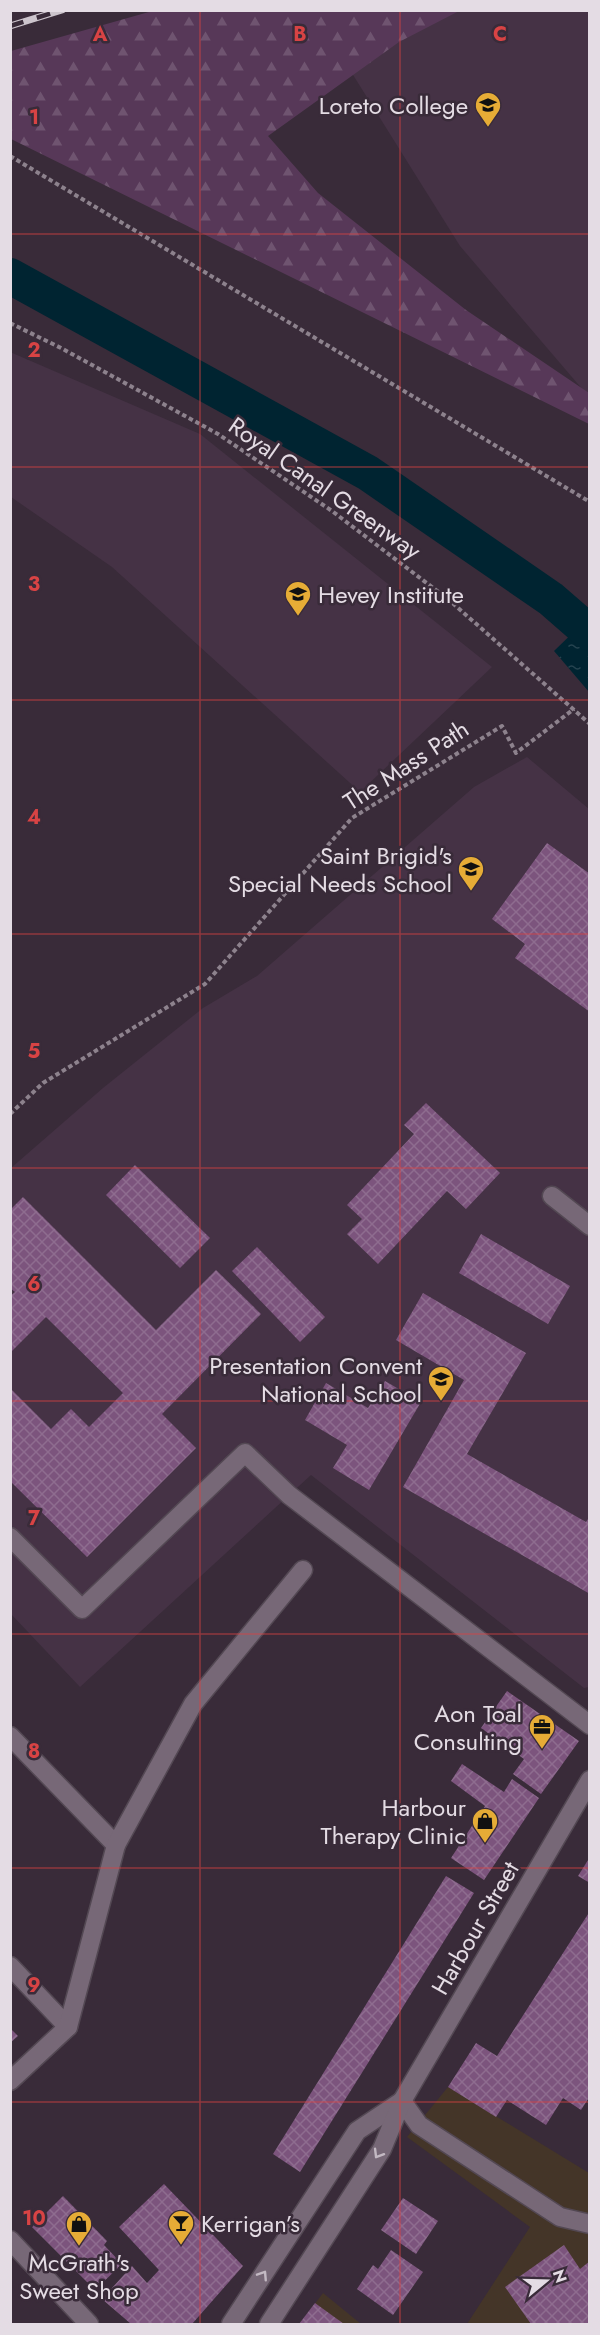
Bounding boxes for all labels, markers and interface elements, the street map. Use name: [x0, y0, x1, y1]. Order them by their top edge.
text: A: [92, 20, 108, 49]
text: B: [293, 20, 307, 49]
text: C: [493, 20, 507, 49]
place label: Loreto College: [319, 88, 468, 123]
school or university icon: Loreto College: [473, 90, 503, 128]
text: 1: [29, 103, 39, 132]
text: 2: [27, 336, 41, 365]
street label: Royal Canal Greenway: [222, 408, 429, 568]
text: 3: [28, 570, 40, 599]
place label: Hevey Institute: [318, 577, 464, 612]
school or university icon: Hevey Institute: [283, 579, 313, 617]
street label: The Mass Path: [336, 711, 476, 819]
text: 4: [27, 803, 41, 832]
place label: Saint Brigid's Special Needs School: [228, 838, 452, 901]
school or university icon: Saint Brigid's Special Needs School: [456, 854, 486, 892]
text: 5: [28, 1037, 41, 1066]
text: 6: [27, 1270, 41, 1299]
place label: Presentation Convent National School: [209, 1348, 422, 1411]
school or university icon: Presentation Convent National School: [426, 1364, 456, 1402]
text: 7: [28, 1504, 41, 1533]
place label: Aon Toal Consulting: [414, 1696, 522, 1759]
office icon: Aon Toal Consulting: [527, 1712, 557, 1750]
text: 8: [28, 1737, 40, 1766]
place label: Harbour Therapy Clinic: [321, 1790, 467, 1853]
shop icon: Harbour Therapy Clinic: [470, 1806, 500, 1844]
street label: Harbour Street: [423, 1855, 528, 2001]
text: 9: [27, 1971, 41, 2000]
one-way arrow: [374, 2148, 386, 2158]
text: 10: [22, 2204, 46, 2233]
place label: Kerrigan’s: [201, 2206, 300, 2241]
bar icon: Kerrigan’s: [166, 2208, 196, 2246]
shop icon: McGrath's Sweet Shop: [64, 2209, 94, 2247]
place label: McGrath's Sweet Shop: [19, 2245, 139, 2308]
north arrow: [516, 2251, 576, 2311]
text: N: [547, 2267, 573, 2286]
one-way arrow: [256, 2271, 267, 2282]

